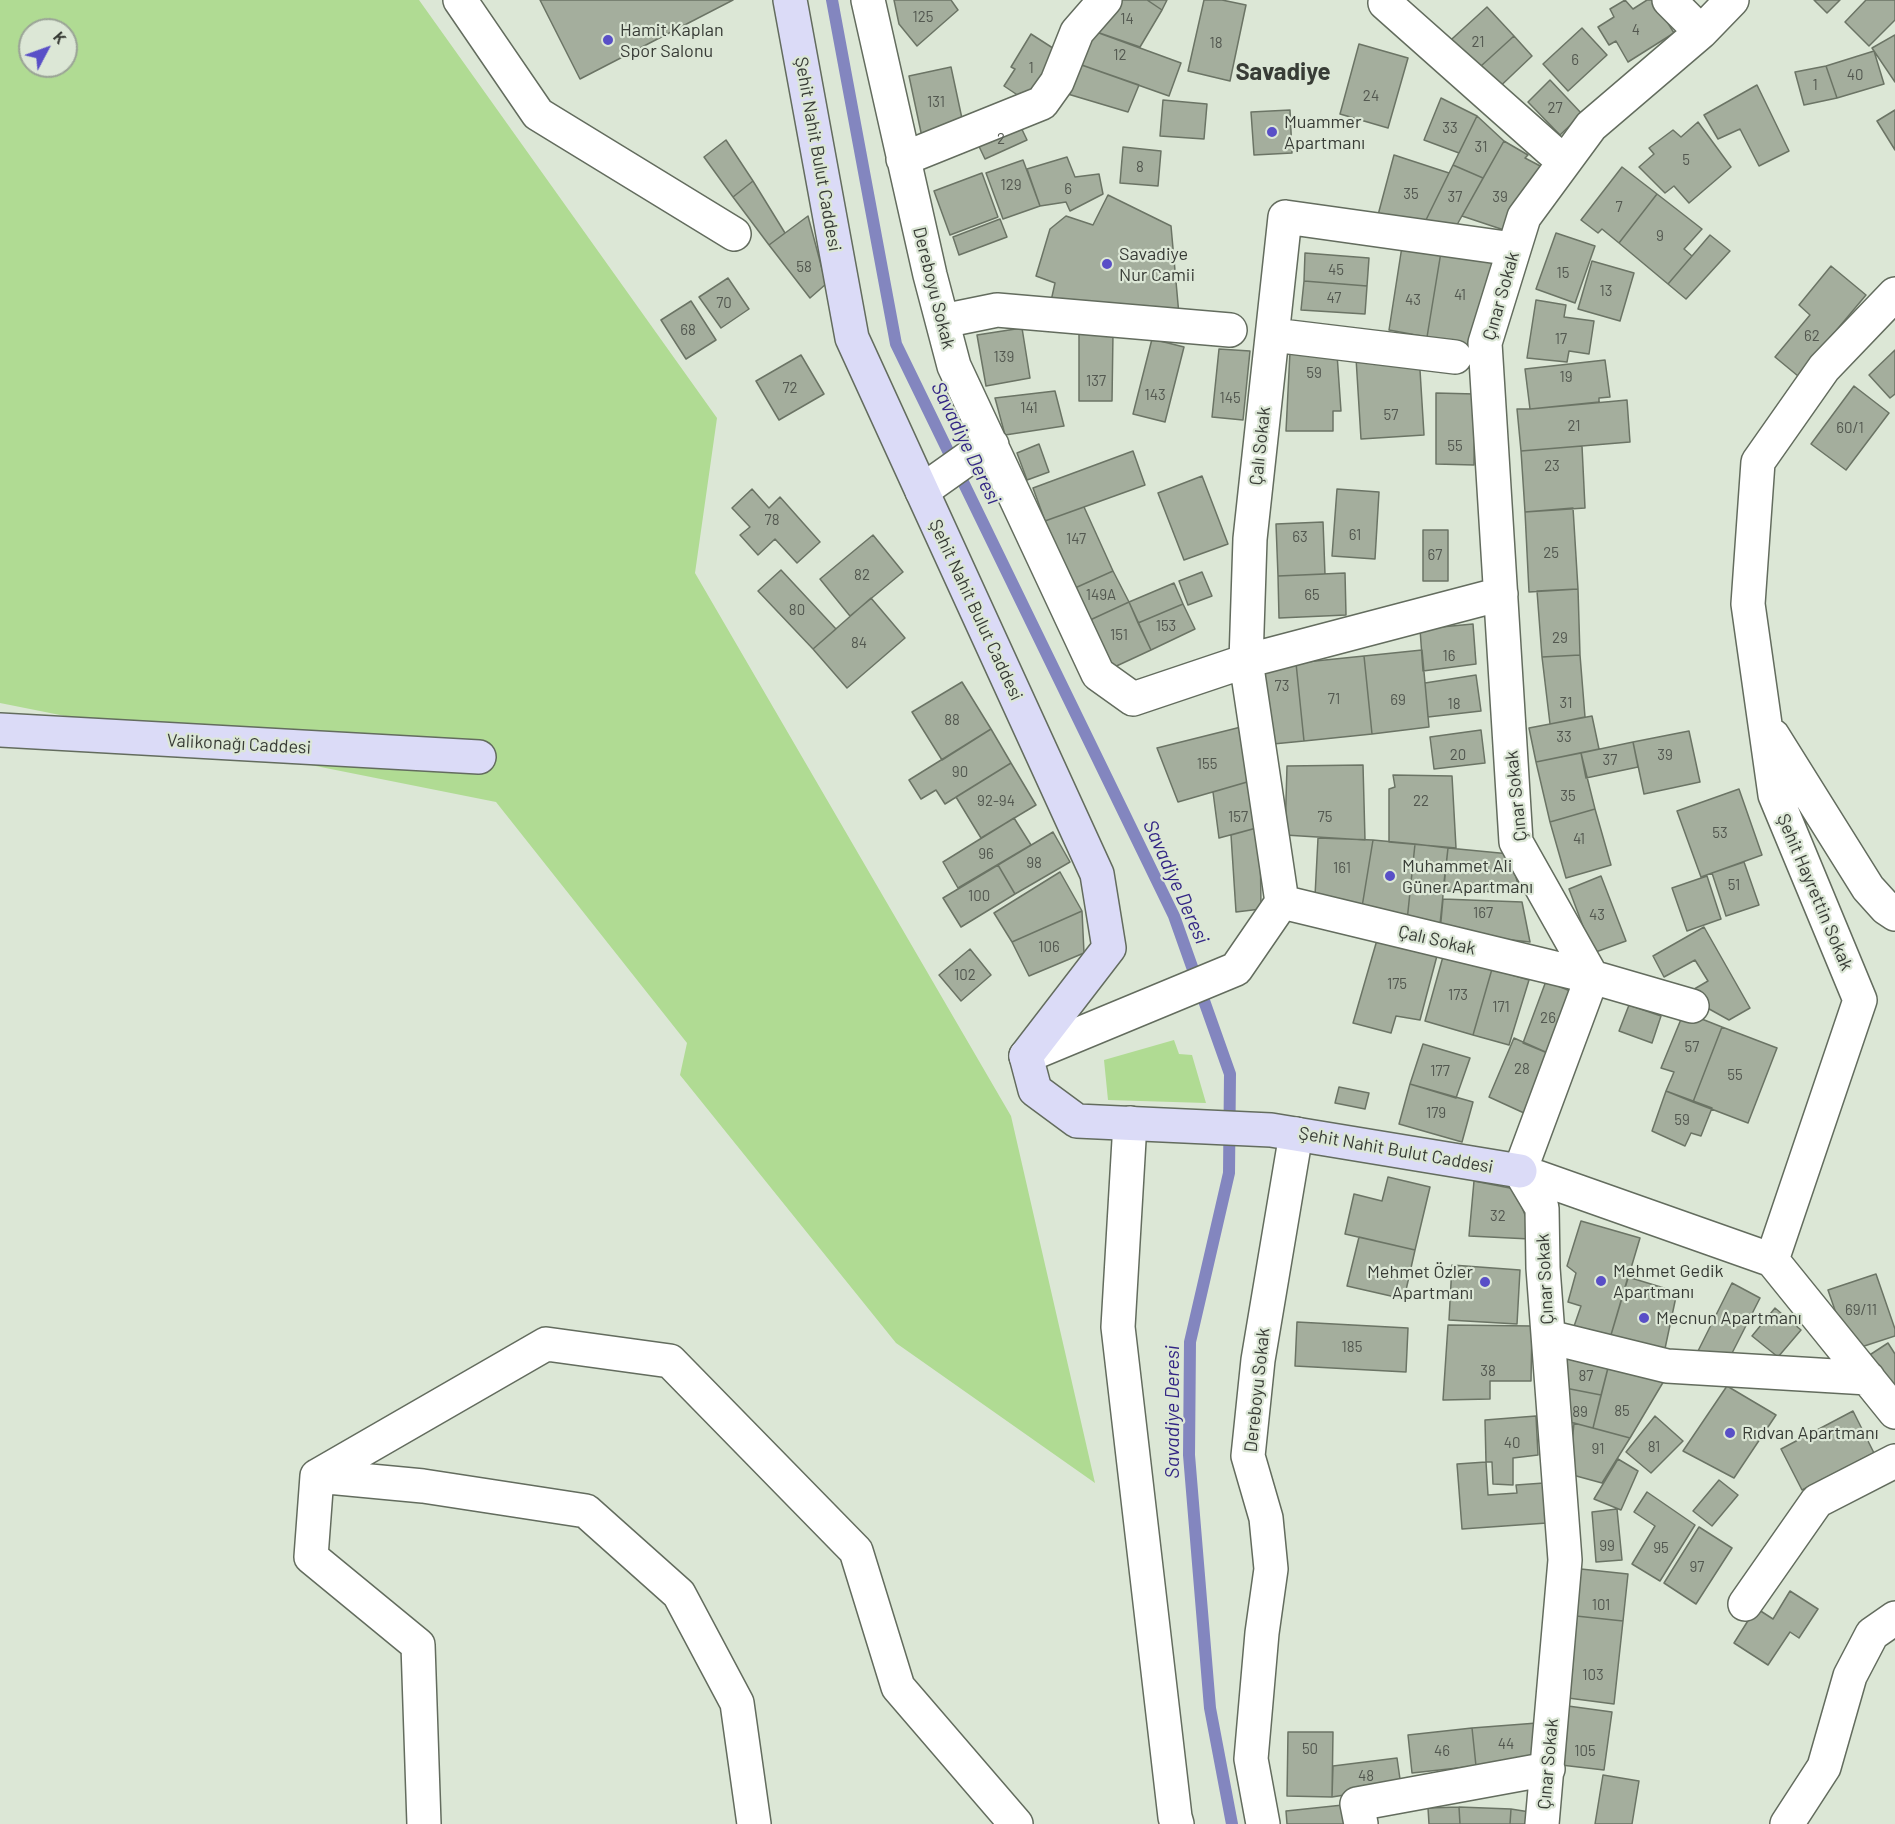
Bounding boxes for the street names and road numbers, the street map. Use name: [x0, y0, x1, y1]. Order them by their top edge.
street label: Şehit Nahit Bulut Caddesi: [790, 55, 846, 253]
street label: Dereboyu Sokak: [908, 225, 960, 351]
street label: Çınar Sokak: [1478, 249, 1524, 343]
street label: Çalı Sokak: [1245, 406, 1275, 486]
street label: Şehit Nahit Bulut Caddesi: [925, 516, 1027, 704]
street label: Valikonağı Caddesi: [166, 729, 312, 759]
street label: Çınar Sokak: [1500, 750, 1532, 842]
street label: Şehit Hayrettin Sokak: [1772, 810, 1858, 974]
street label: Çalı Sokak: [1396, 921, 1478, 959]
street label: Şehit Nahit Bulut Caddesi: [1297, 1122, 1495, 1178]
street label: Çınar Sokak: [1532, 1233, 1558, 1325]
street label: Dereboyu Sokak: [1240, 1327, 1274, 1453]
street label: Çınar Sokak: [1533, 1718, 1563, 1810]

